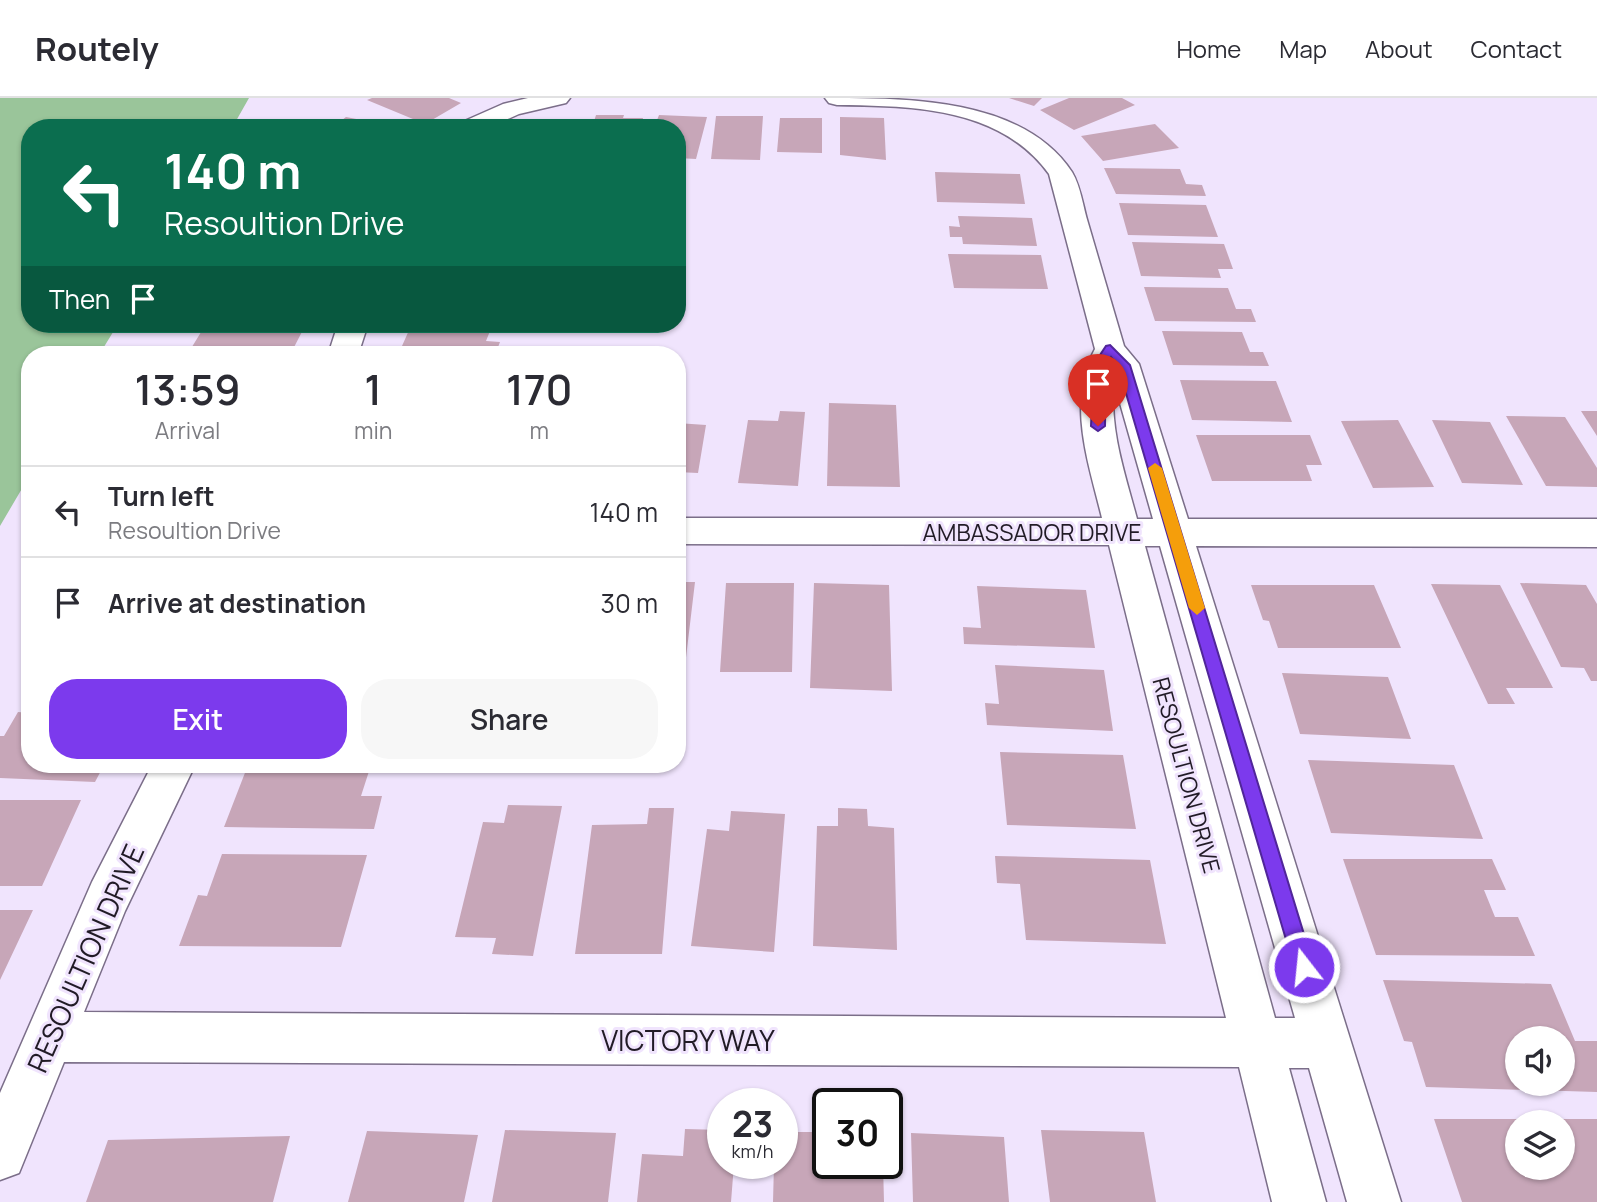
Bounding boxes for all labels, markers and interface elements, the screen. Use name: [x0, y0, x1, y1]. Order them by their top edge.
text: Routely: [35, 26, 159, 71]
text: Home: [1176, 32, 1241, 65]
text: Map: [1279, 32, 1327, 65]
text: About: [1365, 32, 1433, 65]
text: Contact: [1471, 32, 1562, 65]
text: 140 m: [164, 137, 301, 204]
icon: left: [49, 147, 140, 238]
text: Resoultion Drive: [164, 201, 405, 245]
icon: arrive: [124, 280, 162, 318]
text: Then: [49, 281, 110, 317]
pin: [1068, 354, 1128, 426]
text: 13:59: [134, 360, 241, 418]
text: 1: [364, 360, 382, 418]
text: 170: [506, 360, 573, 418]
icon: arrive: [1079, 365, 1117, 403]
text: Arrival: [155, 414, 220, 446]
text: min: [354, 414, 393, 446]
text: m: [529, 414, 549, 446]
text: Turn left: [108, 478, 215, 514]
icon: left: [49, 493, 87, 531]
text: 140 m: [589, 494, 658, 530]
text: Resoultion Drive: [108, 514, 281, 546]
street label: AMBASSADOR DRIVE: [923, 516, 1141, 548]
icon: arrive: [49, 584, 87, 622]
text: Arrive at destination: [108, 585, 366, 621]
text: 30 m: [601, 585, 658, 621]
street label: RESOULTION DRIVE: [1145, 673, 1229, 877]
button: Exit: [49, 679, 347, 759]
button: Share: [361, 679, 658, 759]
street label: RESOULTION DRIVE: [18, 838, 152, 1078]
position arrow: [1267, 930, 1341, 1004]
street label: VICTORY WAY: [601, 1021, 775, 1059]
map controls: [1505, 1026, 1575, 1180]
button: sound: [1505, 1026, 1575, 1096]
speed limit sign: 30: [812, 1088, 903, 1179]
text: 23: [732, 1100, 773, 1148]
button: layers: [1505, 1110, 1575, 1180]
text: km/h: [732, 1139, 773, 1163]

